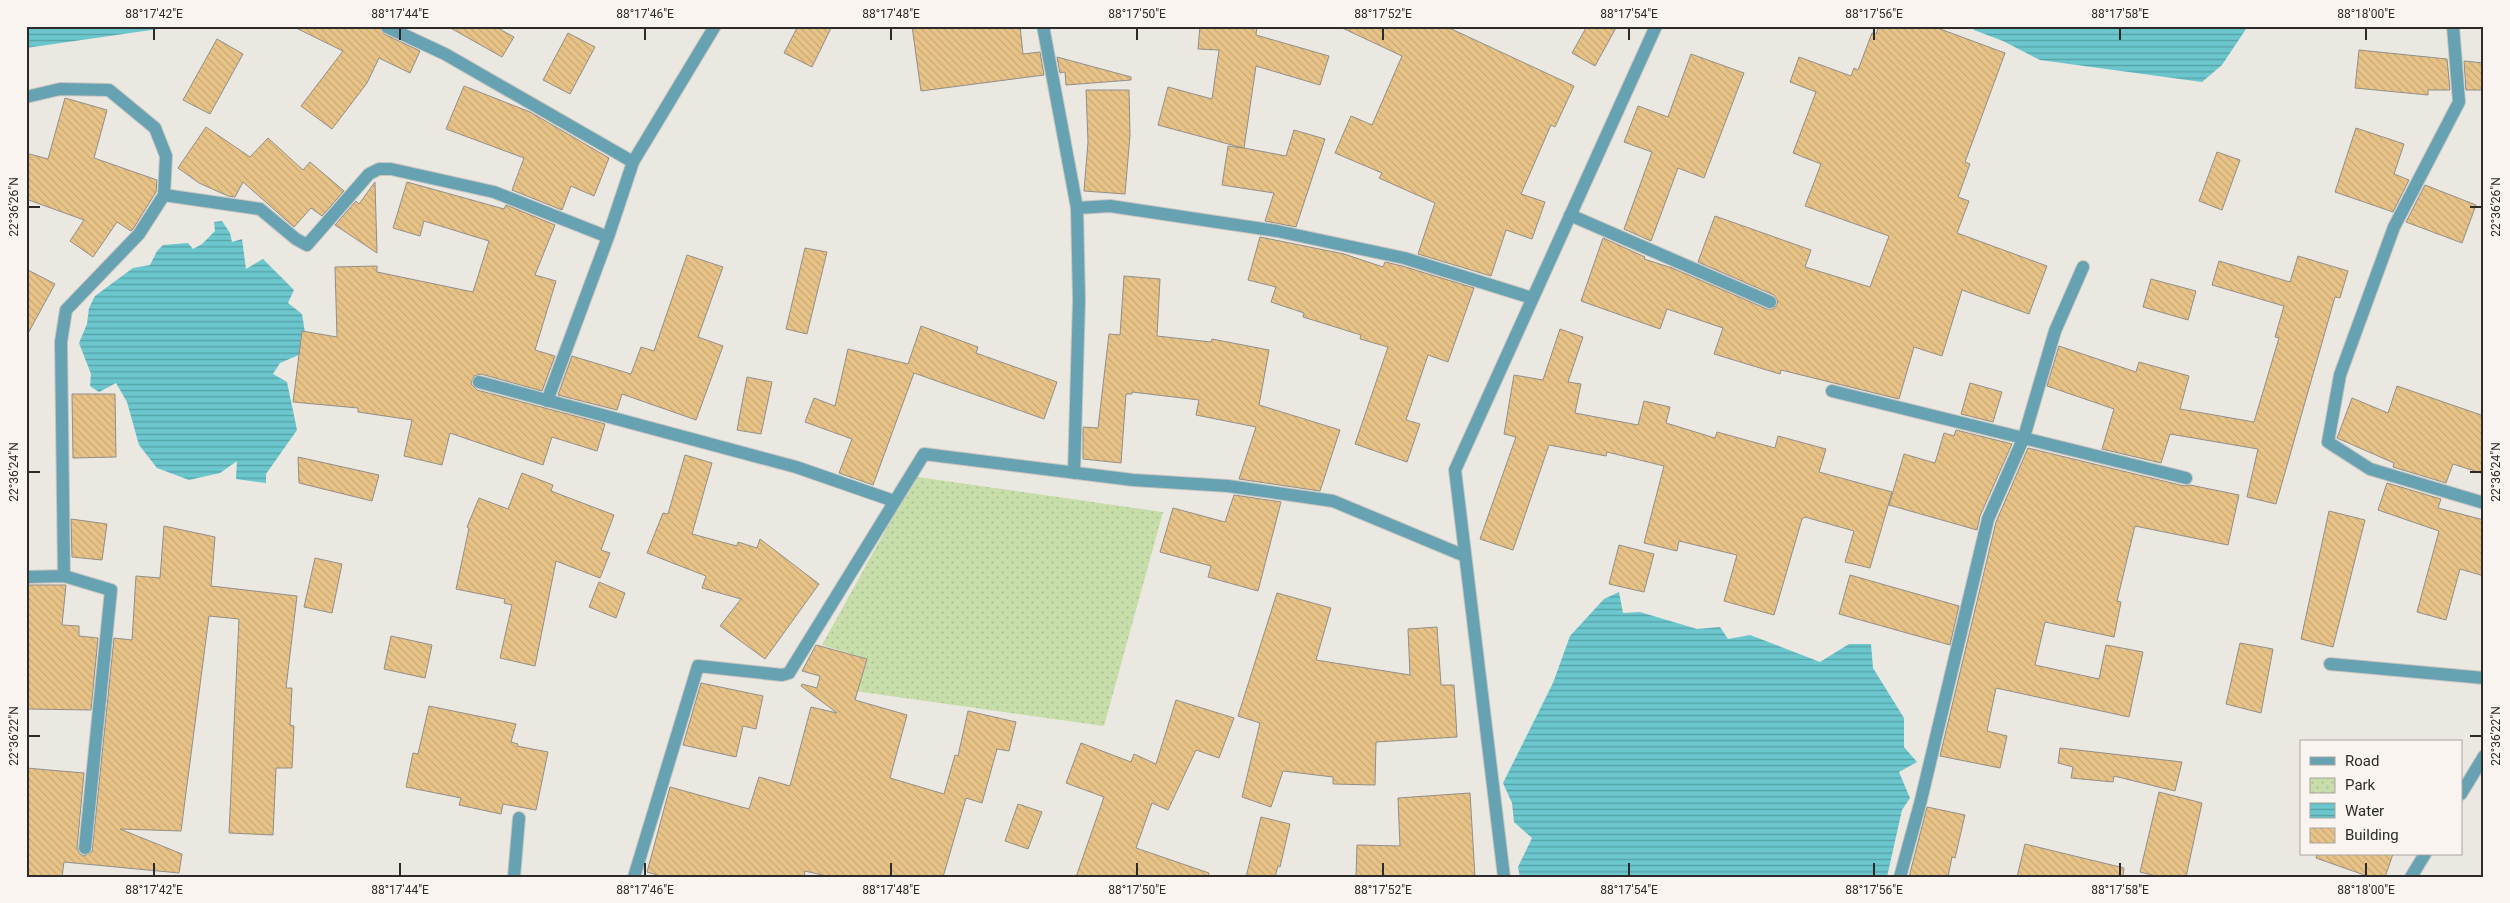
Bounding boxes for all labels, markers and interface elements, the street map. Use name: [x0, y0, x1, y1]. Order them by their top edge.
text: 88°17'42"E: [125, 7, 183, 21]
text: 88°17'44"E: [371, 7, 429, 21]
text: 88°17'46"E: [616, 7, 674, 21]
text: 88°17'48"E: [862, 7, 920, 21]
text: 88°17'50"E: [1108, 7, 1166, 21]
text: 88°17'52"E: [1354, 7, 1412, 21]
text: 88°17'54"E: [1600, 7, 1658, 21]
text: 88°17'56"E: [1845, 7, 1903, 21]
text: 88°17'58"E: [2091, 7, 2149, 21]
text: 88°18'00"E: [2337, 7, 2395, 21]
text: 22°36'26"N: [7, 177, 21, 237]
text: 22°36'26"N: [2489, 177, 2503, 237]
text: 22°36'24"N: [7, 442, 21, 502]
text: 22°36'24"N: [2489, 442, 2503, 502]
text: 22°36'22"N: [7, 706, 21, 766]
text: 22°36'22"N: [2489, 706, 2503, 766]
legend: [2300, 740, 2462, 856]
text: Road: [2345, 752, 2379, 770]
text: Park: [2345, 776, 2376, 794]
text: Water: [2345, 802, 2384, 820]
text: Building: [2345, 826, 2399, 844]
text: 88°17'42"E: [125, 883, 183, 897]
text: 88°17'44"E: [371, 883, 429, 897]
text: 88°17'46"E: [616, 883, 674, 897]
text: 88°17'48"E: [862, 883, 920, 897]
text: 88°17'50"E: [1108, 883, 1166, 897]
text: 88°17'52"E: [1354, 883, 1412, 897]
text: 88°17'54"E: [1600, 883, 1658, 897]
text: 88°17'56"E: [1845, 883, 1903, 897]
text: 88°17'58"E: [2091, 883, 2149, 897]
text: 88°18'00"E: [2337, 883, 2395, 897]

